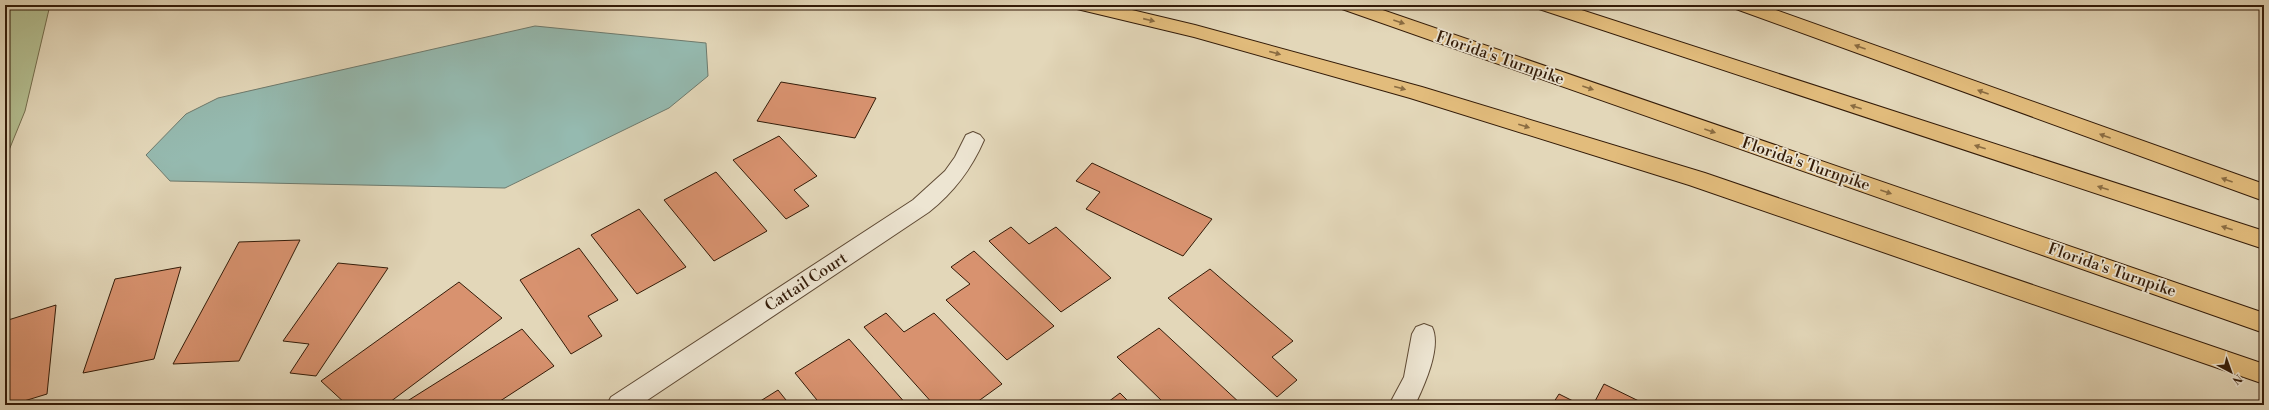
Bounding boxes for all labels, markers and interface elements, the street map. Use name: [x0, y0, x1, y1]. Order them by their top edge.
one-way arrow: [1143, 18, 1155, 24]
one-way arrow: [1393, 20, 1405, 26]
street label: Florida's Turnpike: [1433, 27, 1567, 89]
one-way arrow: [1854, 44, 1866, 50]
one-way arrow: [1269, 50, 1281, 56]
one-way arrow: [1394, 85, 1406, 91]
one-way arrow: [1582, 85, 1594, 91]
one-way arrow: [1976, 88, 1988, 94]
one-way arrow: [1850, 104, 1862, 110]
one-way arrow: [1519, 123, 1531, 129]
one-way arrow: [1705, 128, 1717, 134]
one-way arrow: [2099, 132, 2111, 138]
street label: Florida's Turnpike: [1739, 133, 1873, 195]
one-way arrow: [1974, 144, 1986, 150]
one-way arrow: [2221, 176, 2233, 182]
one-way arrow: [2097, 184, 2109, 190]
one-way arrow: [1880, 189, 1892, 195]
one-way arrow: [2221, 225, 2233, 231]
street label: Florida's Turnpike: [2045, 239, 2179, 301]
street label: Cattail Court: [761, 248, 851, 316]
north arrow: [2211, 352, 2251, 392]
text: N: [2229, 371, 2245, 387]

